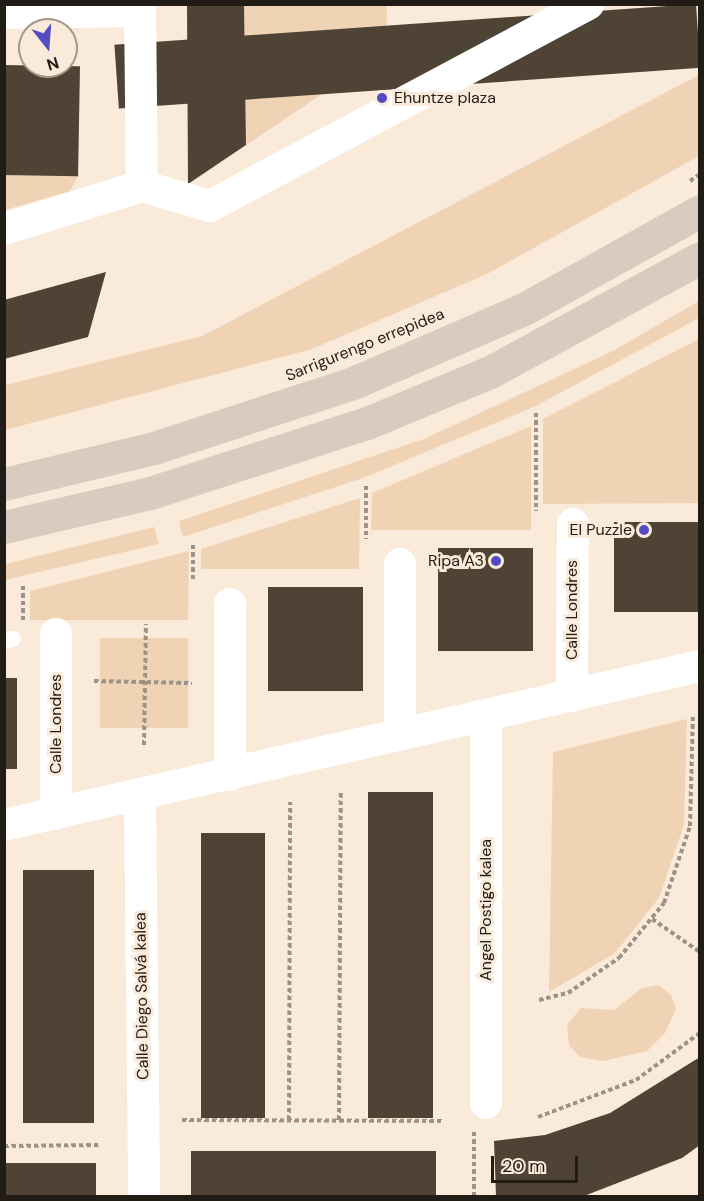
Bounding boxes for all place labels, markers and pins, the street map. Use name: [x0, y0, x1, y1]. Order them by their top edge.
place label: Ehuntze plaza: [394, 88, 496, 108]
marker: Ehuntze plaza: [375, 91, 389, 105]
place label: El Puzzle: [569, 520, 632, 540]
marker: El Puzzle: [637, 523, 651, 537]
place label: Ripa A3: [428, 551, 484, 571]
marker: Ripa A3: [489, 554, 503, 568]

